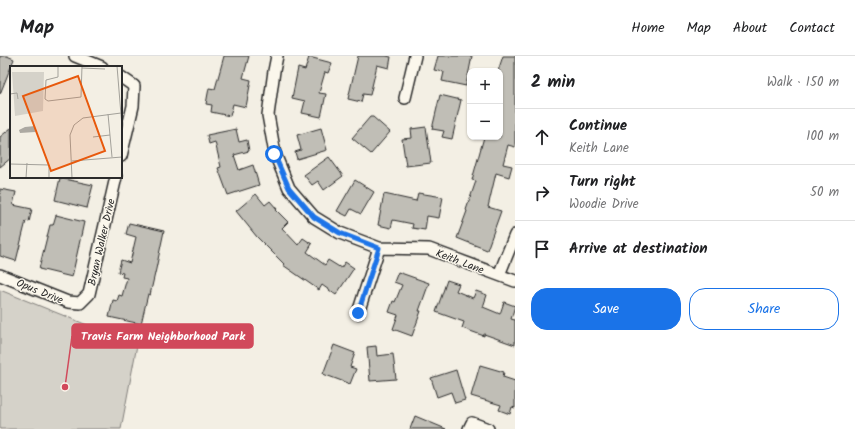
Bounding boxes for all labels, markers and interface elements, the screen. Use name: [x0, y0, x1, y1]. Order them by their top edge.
text: Map: [20, 13, 54, 43]
text: Home: [631, 17, 665, 39]
text: Map: [687, 17, 711, 39]
text: About: [733, 17, 767, 39]
text: Contact: [789, 17, 835, 39]
inset map: [10, 66, 122, 178]
map controls: [467, 68, 503, 140]
button: +: [467, 68, 503, 104]
text: 2 min: [531, 69, 575, 96]
text: Walk · 150 m: [767, 72, 839, 93]
button: −: [467, 104, 503, 140]
text: Continue: [569, 114, 627, 138]
icon: ahead: [531, 126, 553, 148]
text: 100 m: [806, 126, 839, 147]
text: Keith Lane: [569, 138, 629, 159]
route start: [265, 145, 283, 163]
text: Turn right: [569, 170, 636, 194]
icon: right: [531, 182, 553, 204]
text: 50 m: [810, 182, 839, 203]
text: Woodie Drive: [569, 194, 639, 215]
street label: Bryan Walker Drive: [83, 197, 121, 288]
text: Arrive at destination: [569, 237, 708, 261]
icon: arrive: [531, 238, 553, 260]
street label: Keith Lane: [433, 244, 487, 279]
street label: Opus Drive: [13, 274, 66, 310]
button: Save: [531, 288, 681, 330]
button: Share: [689, 288, 839, 330]
route end: [349, 304, 367, 322]
callout: Travis Farm Neighborhood Park: [72, 324, 253, 348]
text: Travis Farm Neighborhood Park: [81, 327, 246, 346]

